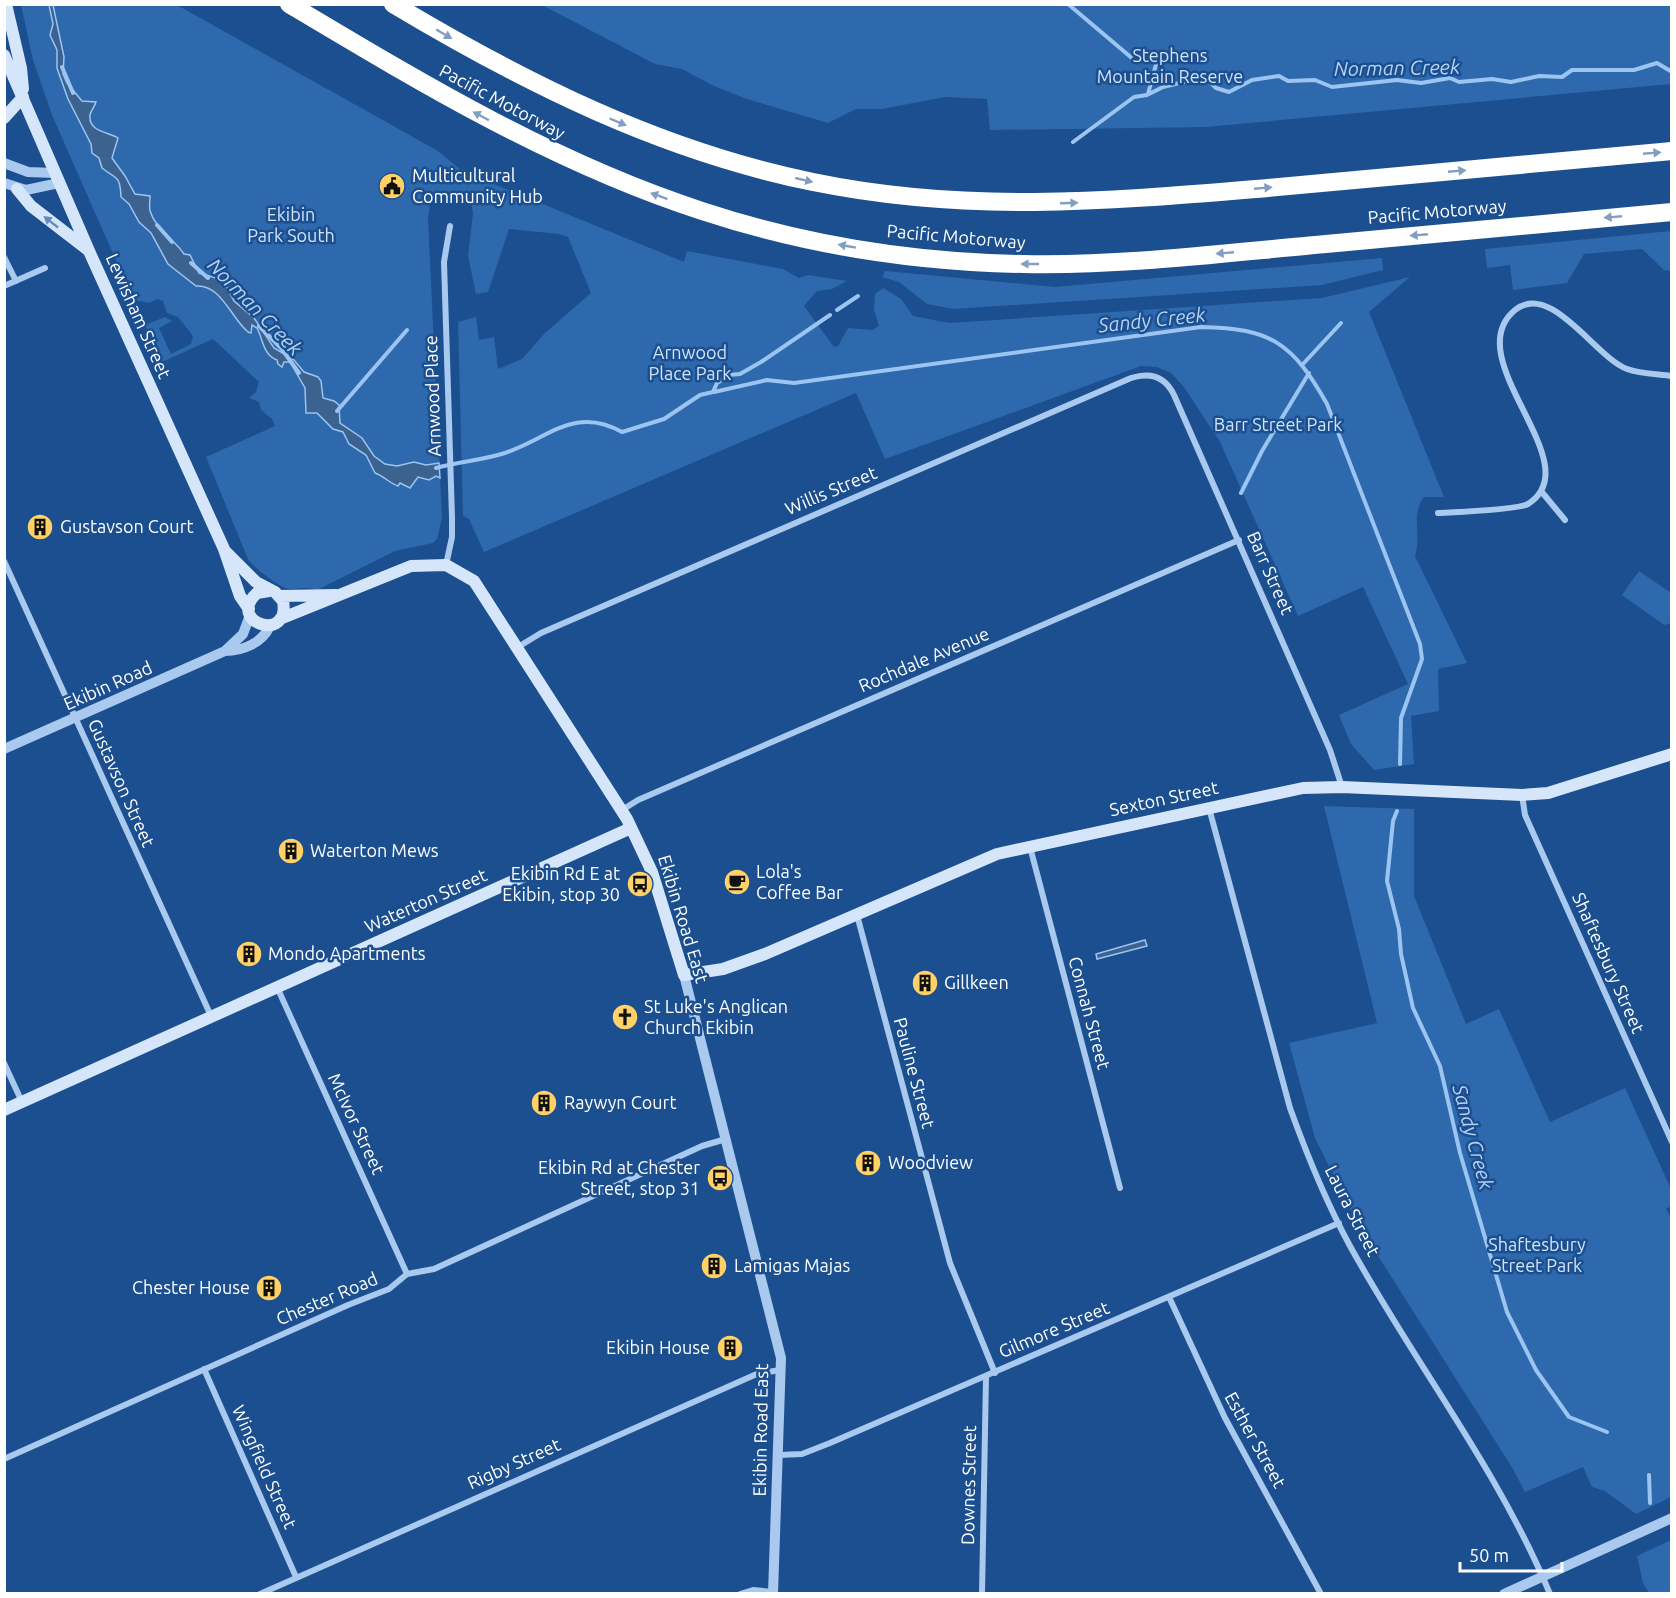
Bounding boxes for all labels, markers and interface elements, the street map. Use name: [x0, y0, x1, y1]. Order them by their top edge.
one-way arrow: [436, 29, 453, 39]
park label: Stephens Mountain Reserve: [1097, 45, 1243, 86]
water label: Norman Creek: [1334, 55, 1461, 80]
street label: Pacific Motorway: [436, 60, 569, 143]
one-way arrow: [472, 111, 489, 121]
one-way arrow: [609, 118, 626, 127]
one-way arrow: [1642, 148, 1661, 158]
place label: Multicultural Community Hub: [412, 165, 543, 206]
one-way arrow: [1448, 166, 1467, 176]
public building icon: Multicultural Community Hub: [377, 171, 407, 201]
one-way arrow: [794, 176, 813, 185]
one-way arrow: [1254, 183, 1273, 193]
one-way arrow: [650, 191, 668, 201]
street label: Pacific Motorway: [1367, 195, 1507, 227]
one-way arrow: [1059, 198, 1078, 208]
park label: Ekibin Park South: [247, 204, 335, 245]
one-way arrow: [1604, 212, 1623, 222]
one-way arrow: [43, 216, 59, 229]
street label: Pacific Motorway: [886, 220, 1027, 252]
one-way arrow: [1410, 230, 1429, 240]
one-way arrow: [837, 241, 856, 250]
one-way arrow: [1215, 248, 1234, 258]
street label: Lewisham Street: [102, 250, 175, 381]
water label: Norman Creek: [203, 253, 308, 361]
one-way arrow: [1021, 259, 1040, 269]
water label: Sandy Creek: [1096, 302, 1207, 337]
street label: Arnwood Place: [420, 335, 444, 457]
park label: Arnwood Place Park: [649, 342, 731, 383]
park label: Barr Street Park: [1214, 414, 1342, 434]
street label: Willis Street: [782, 462, 879, 518]
building icon: Gustavson Court: [25, 512, 55, 542]
place label: Gustavson Court: [60, 516, 194, 536]
street label: Barr Street: [1244, 528, 1298, 617]
street label: Rochdale Avenue: [855, 623, 992, 696]
street label: Ekibin Road: [60, 657, 155, 713]
street label: Gustavson Street: [85, 715, 159, 850]
street label: Sexton Street: [1108, 777, 1220, 819]
building icon: Waterton Mews: [276, 836, 306, 866]
place label: Waterton Mews: [310, 840, 439, 860]
street label: Ekibin Road East: [655, 852, 713, 985]
place label: Lola's Coffee Bar: [756, 861, 843, 902]
place label: Ekibin Rd E at Ekibin, stop 30: [502, 863, 620, 904]
street label: Waterton Street: [361, 864, 490, 936]
cafe icon: Lola's Coffee Bar: [722, 867, 752, 897]
bus stop icon: Ekibin Rd E at Ekibin, stop 30: [625, 869, 655, 899]
street label: Shaftesbury Street: [1569, 889, 1649, 1036]
building icon: Mondo Apartments: [234, 939, 264, 969]
place label: Mondo Apartments: [268, 943, 426, 963]
street label: Connah Street: [1065, 954, 1115, 1071]
building icon: Gillkeen: [910, 968, 940, 998]
place label: Gillkeen: [944, 972, 1009, 992]
place label: St Luke's Anglican Church Ekibin: [644, 996, 788, 1037]
church icon: St Luke's Anglican Church Ekibin: [610, 1002, 640, 1032]
street label: Pauline Street: [891, 1015, 939, 1130]
street label: McIvor Street: [325, 1070, 389, 1177]
water label: Sandy Creek: [1448, 1081, 1499, 1193]
building icon: Raywyn Court: [529, 1088, 559, 1118]
place label: Raywyn Court: [564, 1092, 676, 1112]
building icon: Woodview: [853, 1148, 883, 1178]
place label: Woodview: [888, 1152, 973, 1172]
place label: Ekibin Rd at Chester Street, stop 31: [538, 1157, 700, 1198]
street label: Laura Street: [1321, 1162, 1384, 1259]
bus stop icon: Ekibin Rd at Chester Street, stop 31: [705, 1163, 735, 1193]
park label: Shaftesbury Street Park: [1488, 1234, 1586, 1275]
building icon: Lamigas Majas: [699, 1251, 729, 1281]
place label: Lamigas Majas: [734, 1255, 850, 1275]
street label: Chester Road: [273, 1268, 380, 1328]
building icon: Chester House: [254, 1273, 284, 1303]
place label: Chester House: [132, 1277, 250, 1297]
street label: Gilmore Street: [995, 1297, 1112, 1361]
building icon: Ekibin House: [715, 1333, 745, 1363]
place label: Ekibin House: [606, 1337, 710, 1357]
street label: Ekibin Road East: [749, 1363, 771, 1496]
street label: Esther Street: [1221, 1388, 1290, 1491]
street label: Wingfield Street: [229, 1402, 301, 1531]
street label: Downes Street: [957, 1425, 979, 1545]
street label: Rigby Street: [464, 1434, 563, 1492]
scale bar: [1460, 1535, 1562, 1573]
text: 50 m: [1469, 1545, 1509, 1565]

